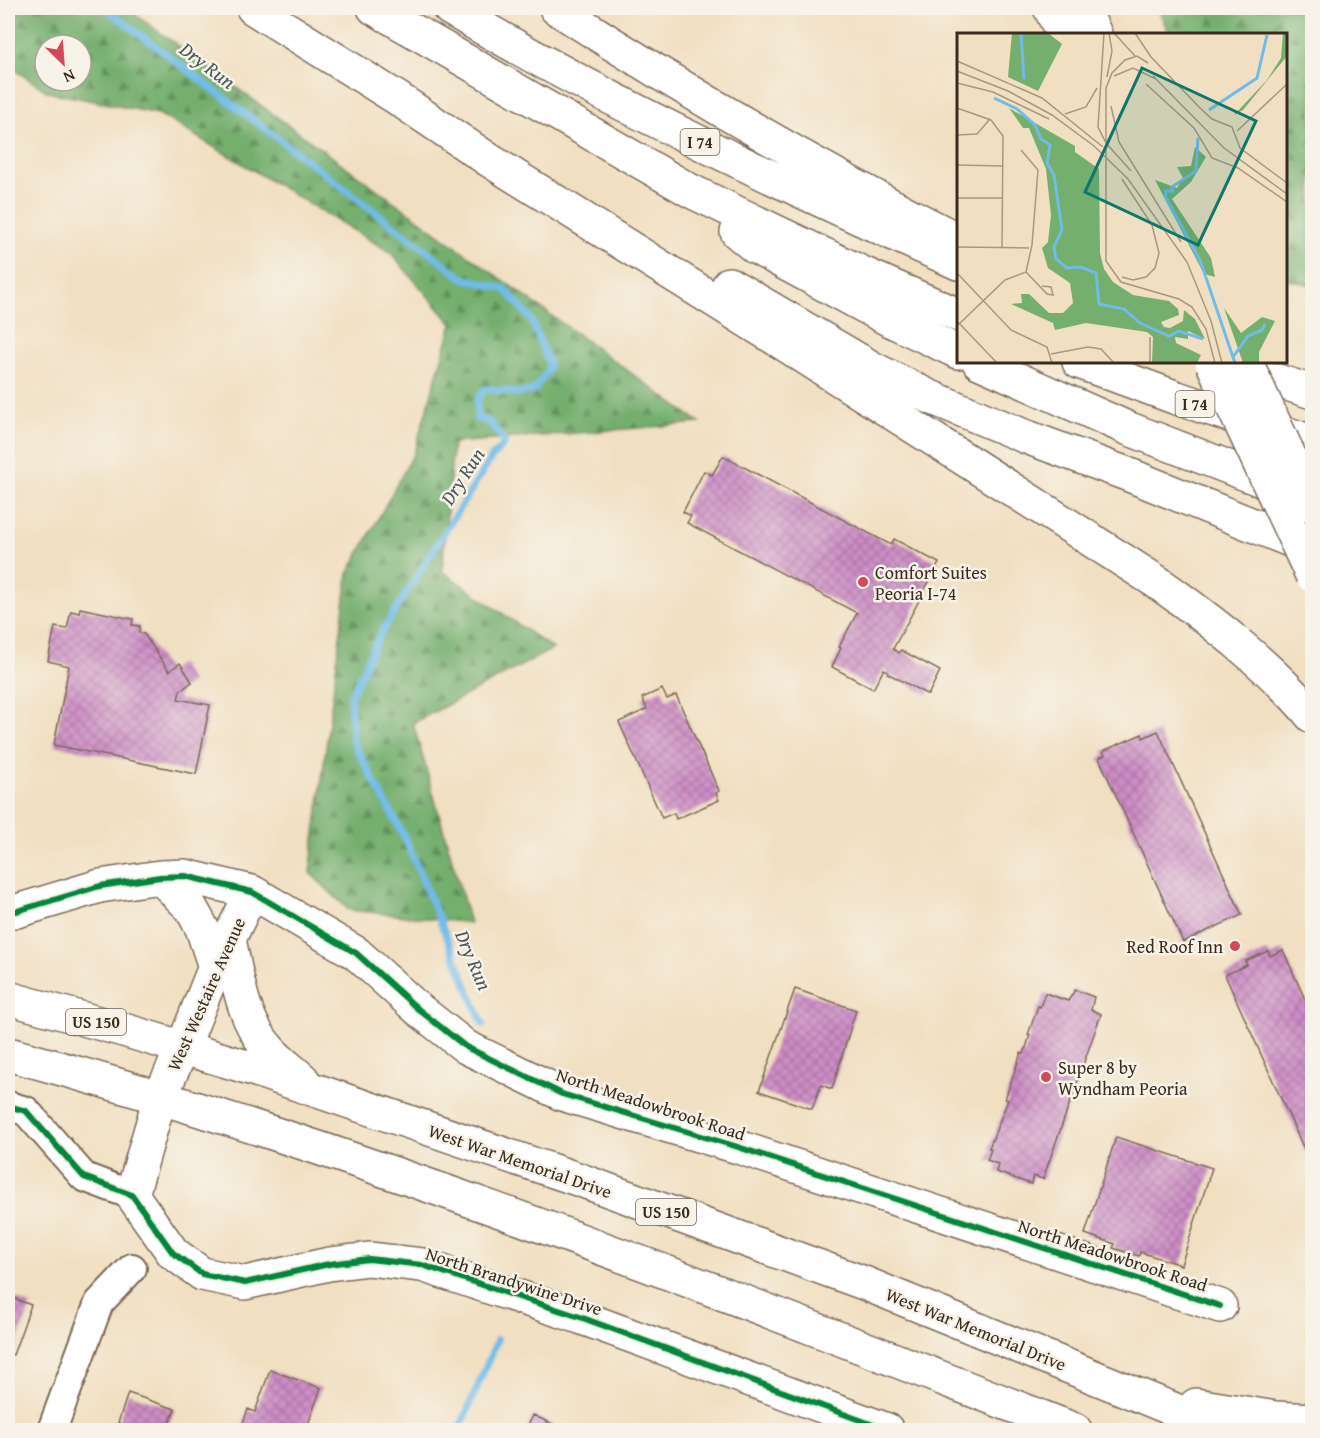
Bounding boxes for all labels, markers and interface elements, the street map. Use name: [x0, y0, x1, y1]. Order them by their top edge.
north arrow: [33, 33, 93, 93]
inset map: [957, 33, 1287, 363]
water label: Dry Run: [173, 34, 242, 96]
text: N: [59, 63, 79, 90]
road number: I 74: [680, 129, 720, 155]
road number: I 74: [1176, 391, 1214, 417]
water label: Dry Run: [432, 442, 491, 511]
place label: Comfort Suites Peoria I-74: [875, 559, 987, 607]
marker: Comfort Suites Peoria I-74: [856, 575, 870, 589]
street label: West Westaire Avenue: [160, 913, 252, 1075]
water label: Dry Run: [448, 924, 500, 995]
place label: Red Roof Inn: [1126, 933, 1223, 960]
marker: Red Roof Inn: [1228, 939, 1242, 953]
road number: US 150: [66, 1009, 126, 1035]
place label: Super 8 by Wyndham Peoria: [1058, 1054, 1188, 1102]
street label: North Meadowbrook Road: [553, 1061, 749, 1147]
marker: Super 8 by Wyndham Peoria: [1039, 1070, 1053, 1084]
street label: West War Memorial Drive: [425, 1117, 615, 1205]
road number: US 150: [636, 1199, 696, 1225]
street label: North Meadowbrook Road: [1015, 1212, 1211, 1298]
street label: North Brandywine Drive: [422, 1240, 606, 1322]
street label: West War Memorial Drive: [882, 1280, 1070, 1378]

